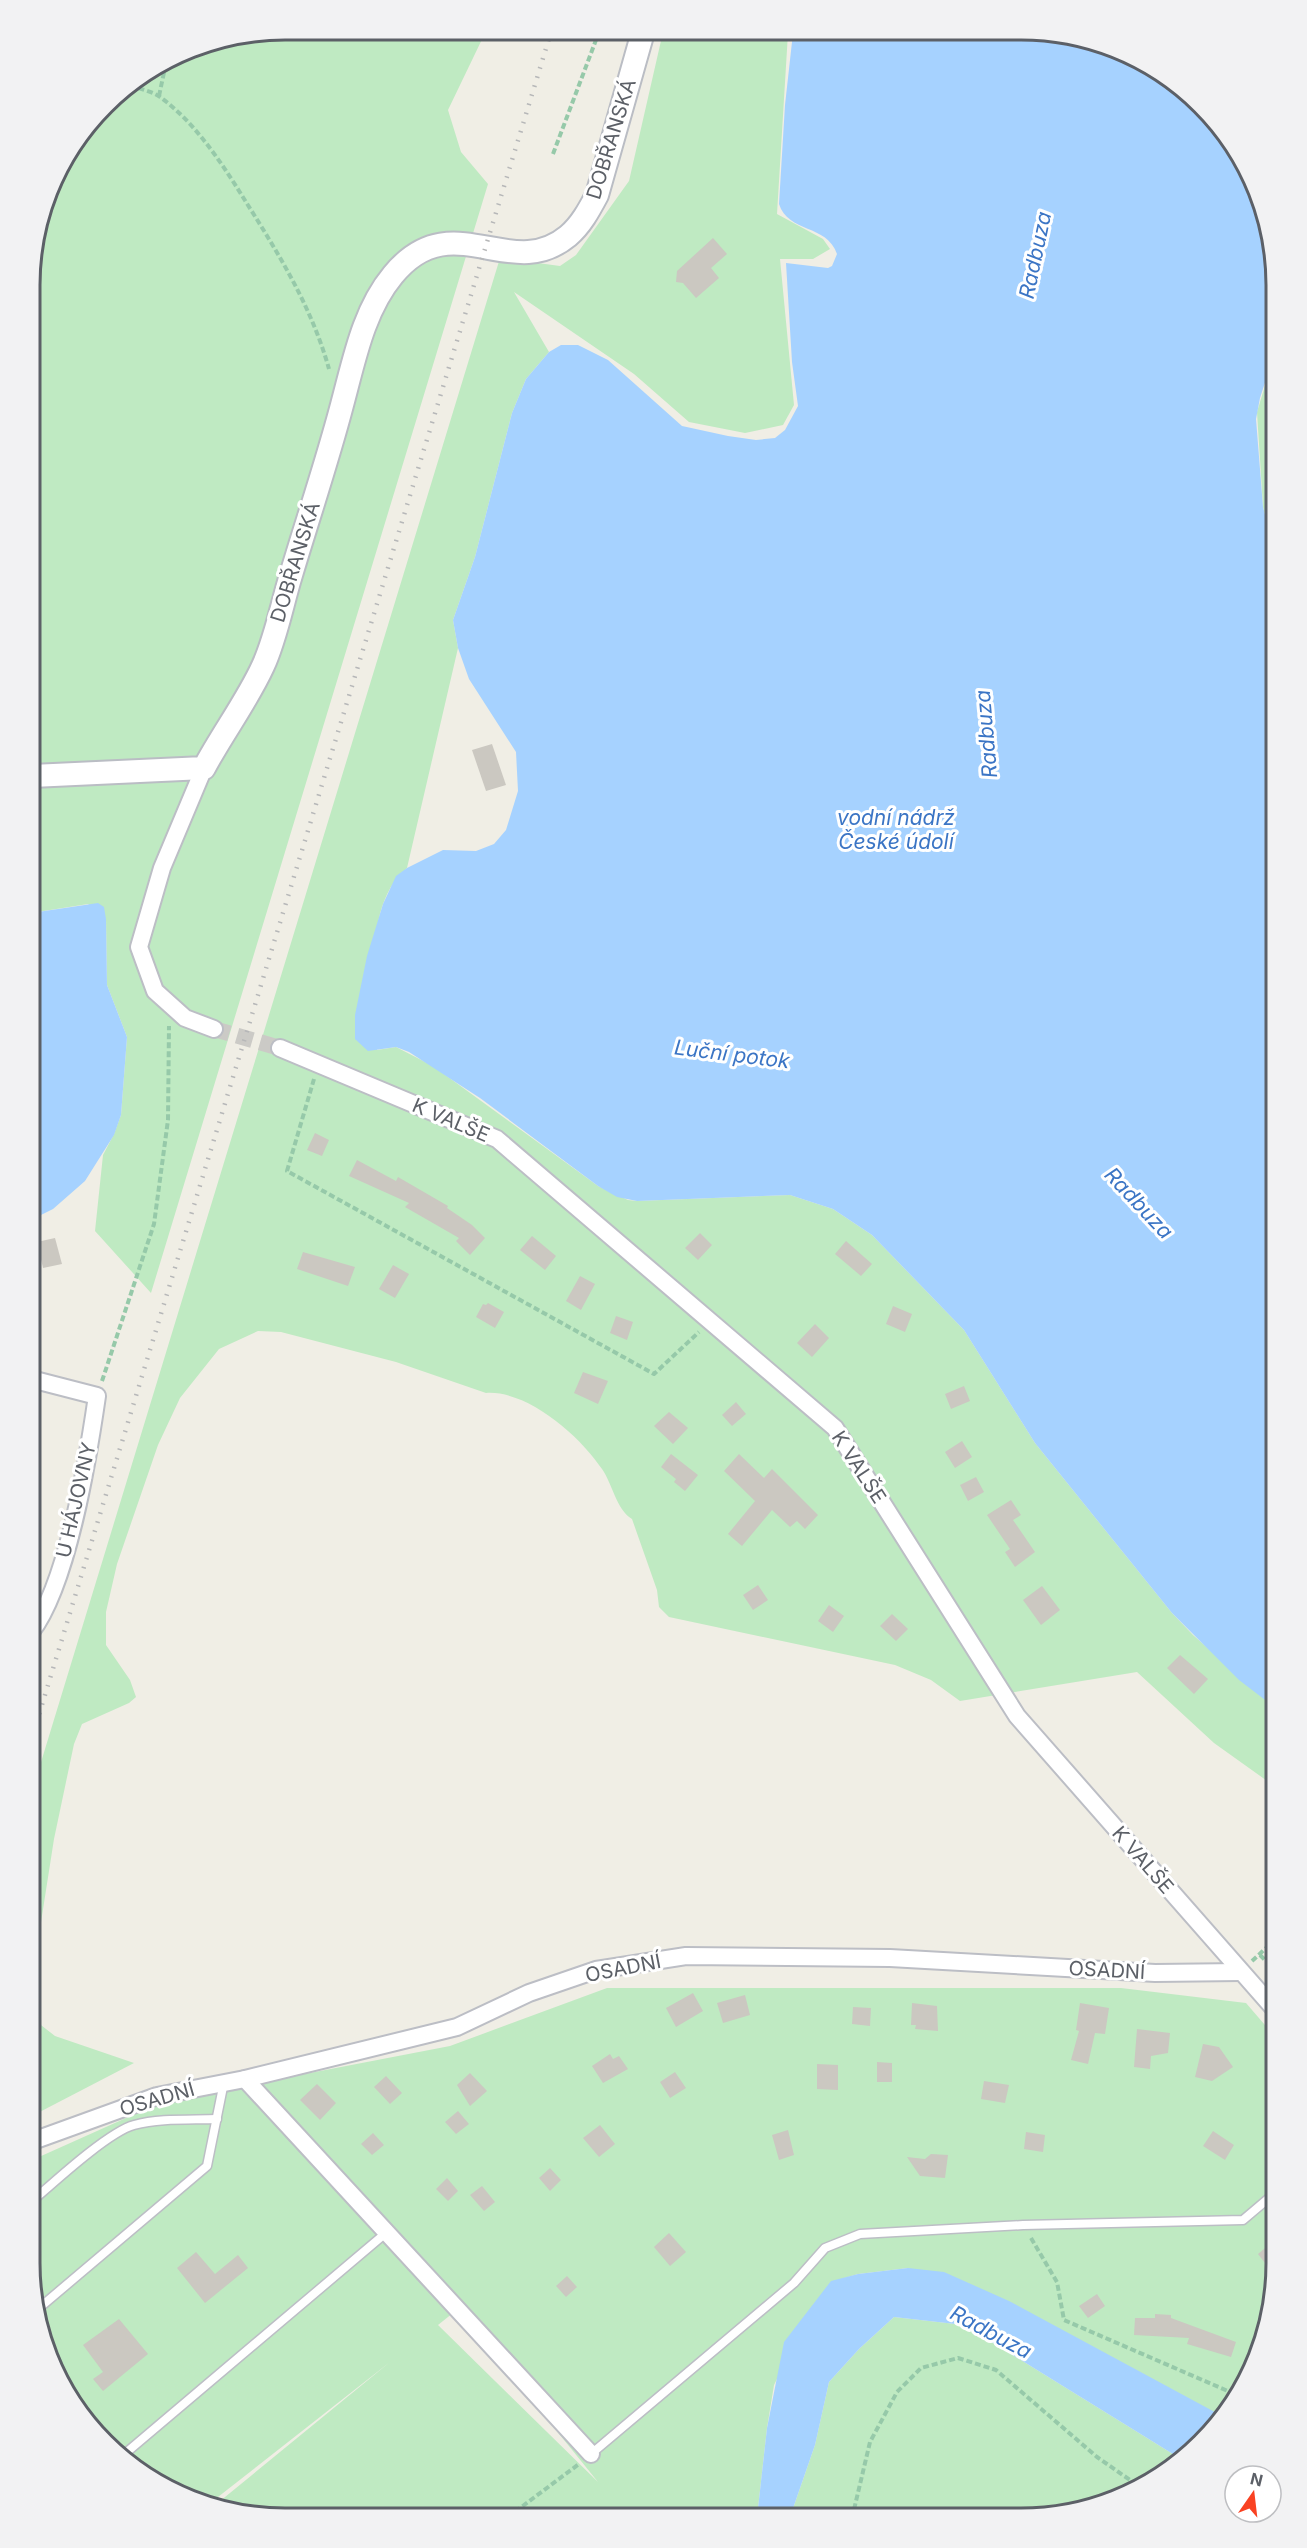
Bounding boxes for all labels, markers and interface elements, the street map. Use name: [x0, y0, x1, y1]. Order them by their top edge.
street label: DOBŘANSKÁ: [580, 75, 641, 202]
water label: Radbuza: [1014, 209, 1056, 301]
street label: DOBŘANSKÁ: [264, 498, 325, 625]
water label: Radbuza: [970, 689, 1002, 779]
water label: vodní nádrž České údolí: [837, 805, 956, 854]
water label: Luční potok: [673, 1035, 792, 1074]
street label: K VALŠE: [409, 1093, 493, 1147]
water label: Radbuza: [1100, 1162, 1178, 1244]
street label: K VALŠE: [827, 1426, 891, 1508]
street label: U HÁJOVNY: [50, 1439, 101, 1560]
street label: K VALŠE: [1107, 1821, 1179, 1899]
street label: OSADNÍ: [583, 1948, 664, 1987]
street label: OSADNÍ: [1068, 1955, 1147, 1984]
street label: OSADNÍ: [117, 2076, 198, 2121]
water label: Radbuza: [946, 2300, 1036, 2364]
north arrow: [1223, 2464, 1283, 2524]
text: N: [1248, 2468, 1265, 2491]

